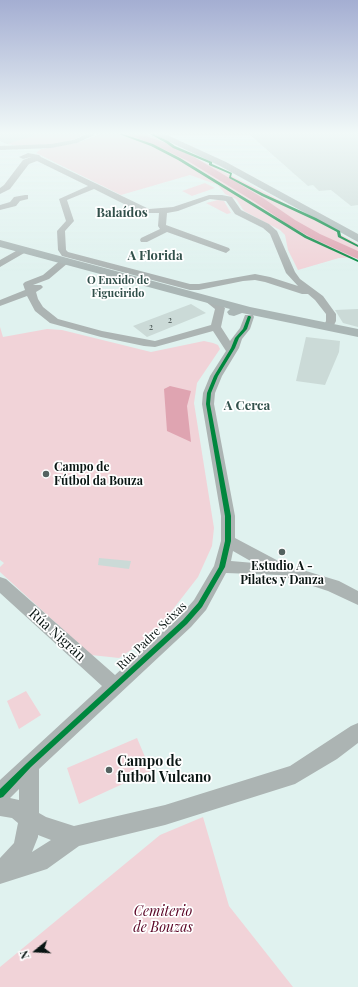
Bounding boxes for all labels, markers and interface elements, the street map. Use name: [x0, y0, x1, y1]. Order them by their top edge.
district label: Balaídos: [96, 205, 148, 221]
district label: A Florida: [127, 248, 183, 264]
district label: O Enxido de Figueirido: [87, 274, 149, 300]
house number: 2: [168, 315, 172, 325]
house number: 2: [149, 322, 153, 332]
district label: A Cerca: [224, 398, 270, 414]
place label: Campo de Fútbol da Bouza: [54, 460, 143, 488]
marker: Campo de Fútbol da Bouza: [41, 469, 51, 479]
marker: Estudio A - Pilates y Danza: [277, 547, 287, 557]
place label: Estudio A - Pilates y Danza: [240, 559, 324, 587]
street label: Rúa Padre Seixas: [114, 599, 190, 673]
street label: Rúa Nigrán: [25, 605, 89, 665]
place label: Campo de futbol Vulcano: [117, 754, 211, 786]
marker: Campo de futbol Vulcano: [104, 765, 114, 775]
park label: Cemiterio de Bouzas: [133, 904, 193, 936]
north arrow: [16, 931, 56, 971]
text: N: [16, 949, 32, 961]

